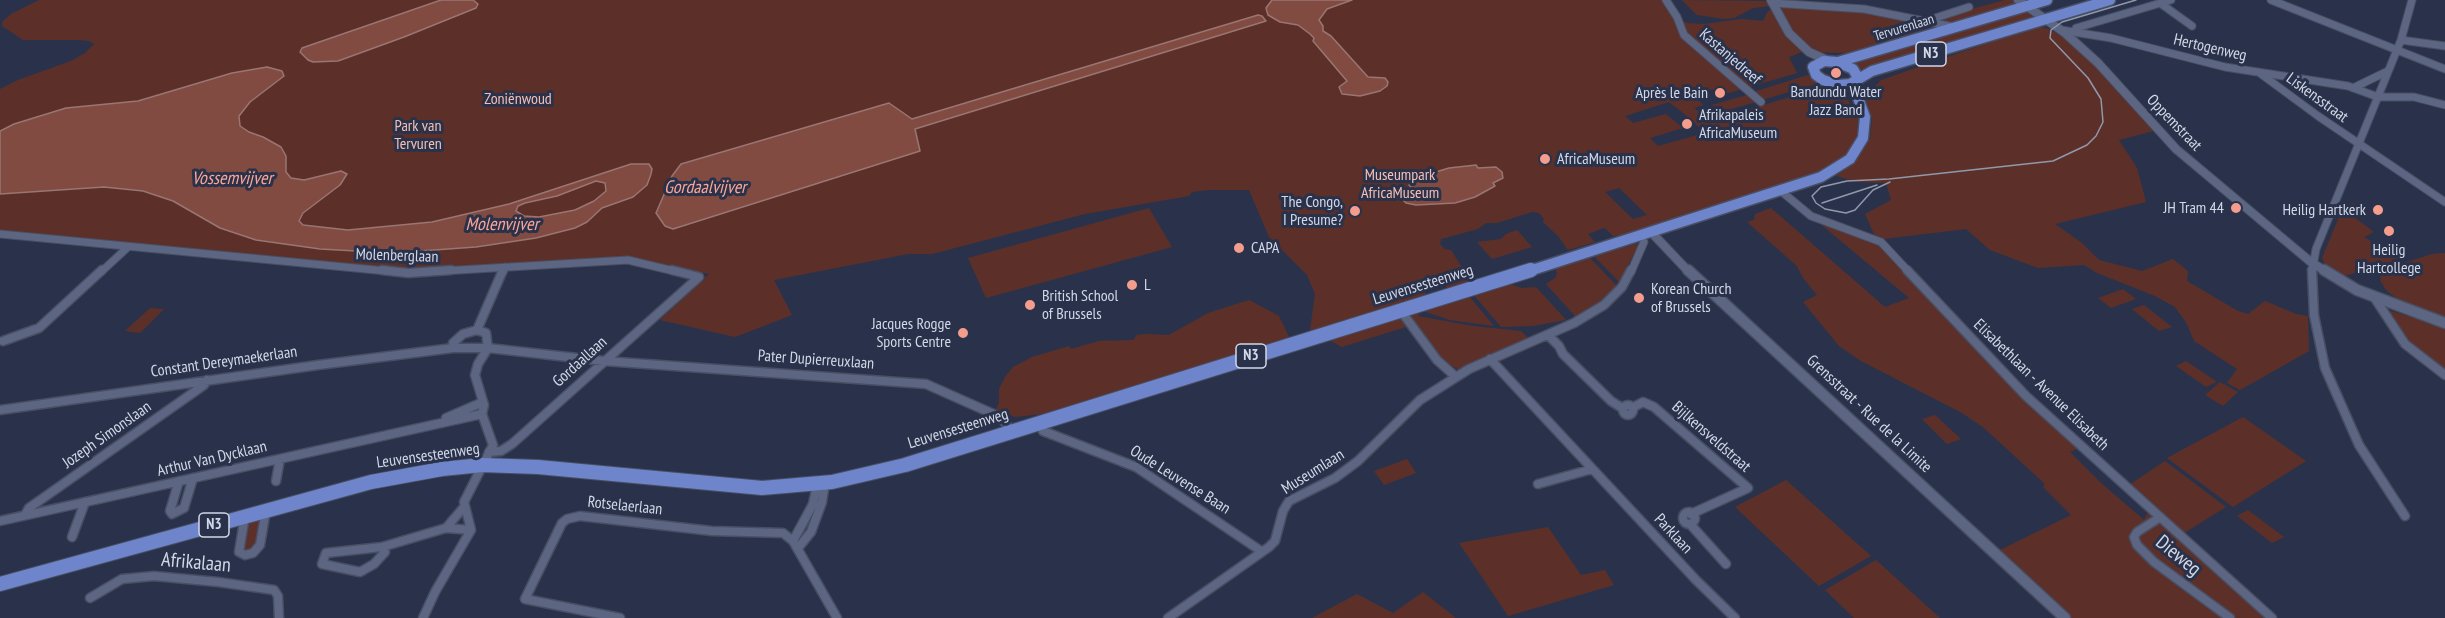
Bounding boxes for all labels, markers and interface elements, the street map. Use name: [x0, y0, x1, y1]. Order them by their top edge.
street label: Tervurenlaan: [1872, 11, 1936, 45]
street label: Kastanjedreef: [1695, 25, 1765, 89]
street label: Hertogenweg: [2172, 30, 2248, 66]
road number: N3: [1916, 42, 1946, 66]
marker: Bandundu Water Jazz Band: [1829, 66, 1843, 80]
street label: Liskensstraat: [2282, 69, 2352, 127]
place label: Bandundu Water Jazz Band: [1791, 82, 1881, 120]
place label: Après le Bain: [1636, 83, 1708, 103]
marker: Après le Bain: [1713, 86, 1727, 100]
park label: Zoniënwoud: [484, 89, 552, 109]
street label: Oppemstraat: [2142, 91, 2206, 155]
place label: Afrikapaleis AfricaMuseum: [1699, 105, 1777, 143]
park label: Park van Tervuren: [394, 116, 442, 154]
marker: Afrikapaleis AfricaMuseum: [1680, 117, 1694, 131]
place label: AfricaMuseum: [1557, 149, 1635, 169]
marker: AfricaMuseum: [1538, 152, 1552, 166]
park label: Museumpark AfricaMuseum: [1361, 165, 1439, 203]
water label: Vossemvijver: [192, 168, 272, 190]
water label: Gordaalvijver: [664, 177, 746, 199]
place label: The Congo, I Presume?: [1281, 192, 1343, 230]
place label: JH Tram 44: [2163, 198, 2224, 218]
place label: Heilig Hartkerk: [2282, 200, 2366, 220]
marker: JH Tram 44: [2229, 201, 2243, 215]
marker: Heilig Hartkerk: [2371, 203, 2385, 217]
marker: The Congo, I Presume?: [1348, 204, 1362, 218]
water label: Molenvijver: [466, 214, 538, 236]
marker: Heilig Hartcollege: [2382, 224, 2396, 238]
place label: CAPA: [1251, 238, 1279, 258]
place label: Heilig Hartcollege: [2357, 240, 2421, 278]
marker: CAPA: [1232, 241, 1246, 255]
street label: Molenberglaan: [355, 245, 439, 267]
street label: Leuvensesteenweg: [1371, 261, 1475, 309]
place label: L: [1144, 275, 1151, 295]
marker: L: [1125, 278, 1139, 292]
place label: Korean Church of Brussels: [1651, 279, 1731, 317]
place label: British School of Brussels: [1042, 286, 1118, 324]
marker: Korean Church of Brussels: [1632, 291, 1646, 305]
marker: British School of Brussels: [1023, 298, 1037, 312]
place label: Jacques Rogge Sports Centre: [872, 314, 951, 352]
street label: Elisabethlaan - Avenue Elisabeth: [1969, 315, 2113, 455]
marker: Jacques Rogge Sports Centre: [956, 326, 970, 340]
street label: Gordaallaan: [549, 333, 611, 391]
street label: Constant Dereymaekerlaan: [150, 342, 298, 382]
road number: N3: [1236, 344, 1266, 368]
street label: Pater Dupierreuxlaan: [757, 346, 875, 374]
street label: Grensstraat - Rue de la Limite: [1802, 351, 1936, 477]
street label: Jozeph Simonslaan: [59, 397, 155, 473]
street label: Bijlkensveldstraat: [1668, 398, 1754, 476]
street label: Leuvensesteenweg: [906, 405, 1010, 453]
street label: Arthur Van Dycklaan: [155, 437, 269, 481]
street label: Leuvensesteenweg: [375, 439, 481, 473]
street label: Oude Leuvense Baan: [1126, 441, 1234, 519]
street label: Museumlaan: [1278, 445, 1348, 499]
street label: Rotselaerlaan: [587, 493, 663, 519]
street label: Parklaan: [1650, 510, 1696, 558]
road number: N3: [199, 513, 229, 537]
street label: Dieweg: [2151, 531, 2205, 581]
street label: Afrikalaan: [160, 548, 232, 578]

